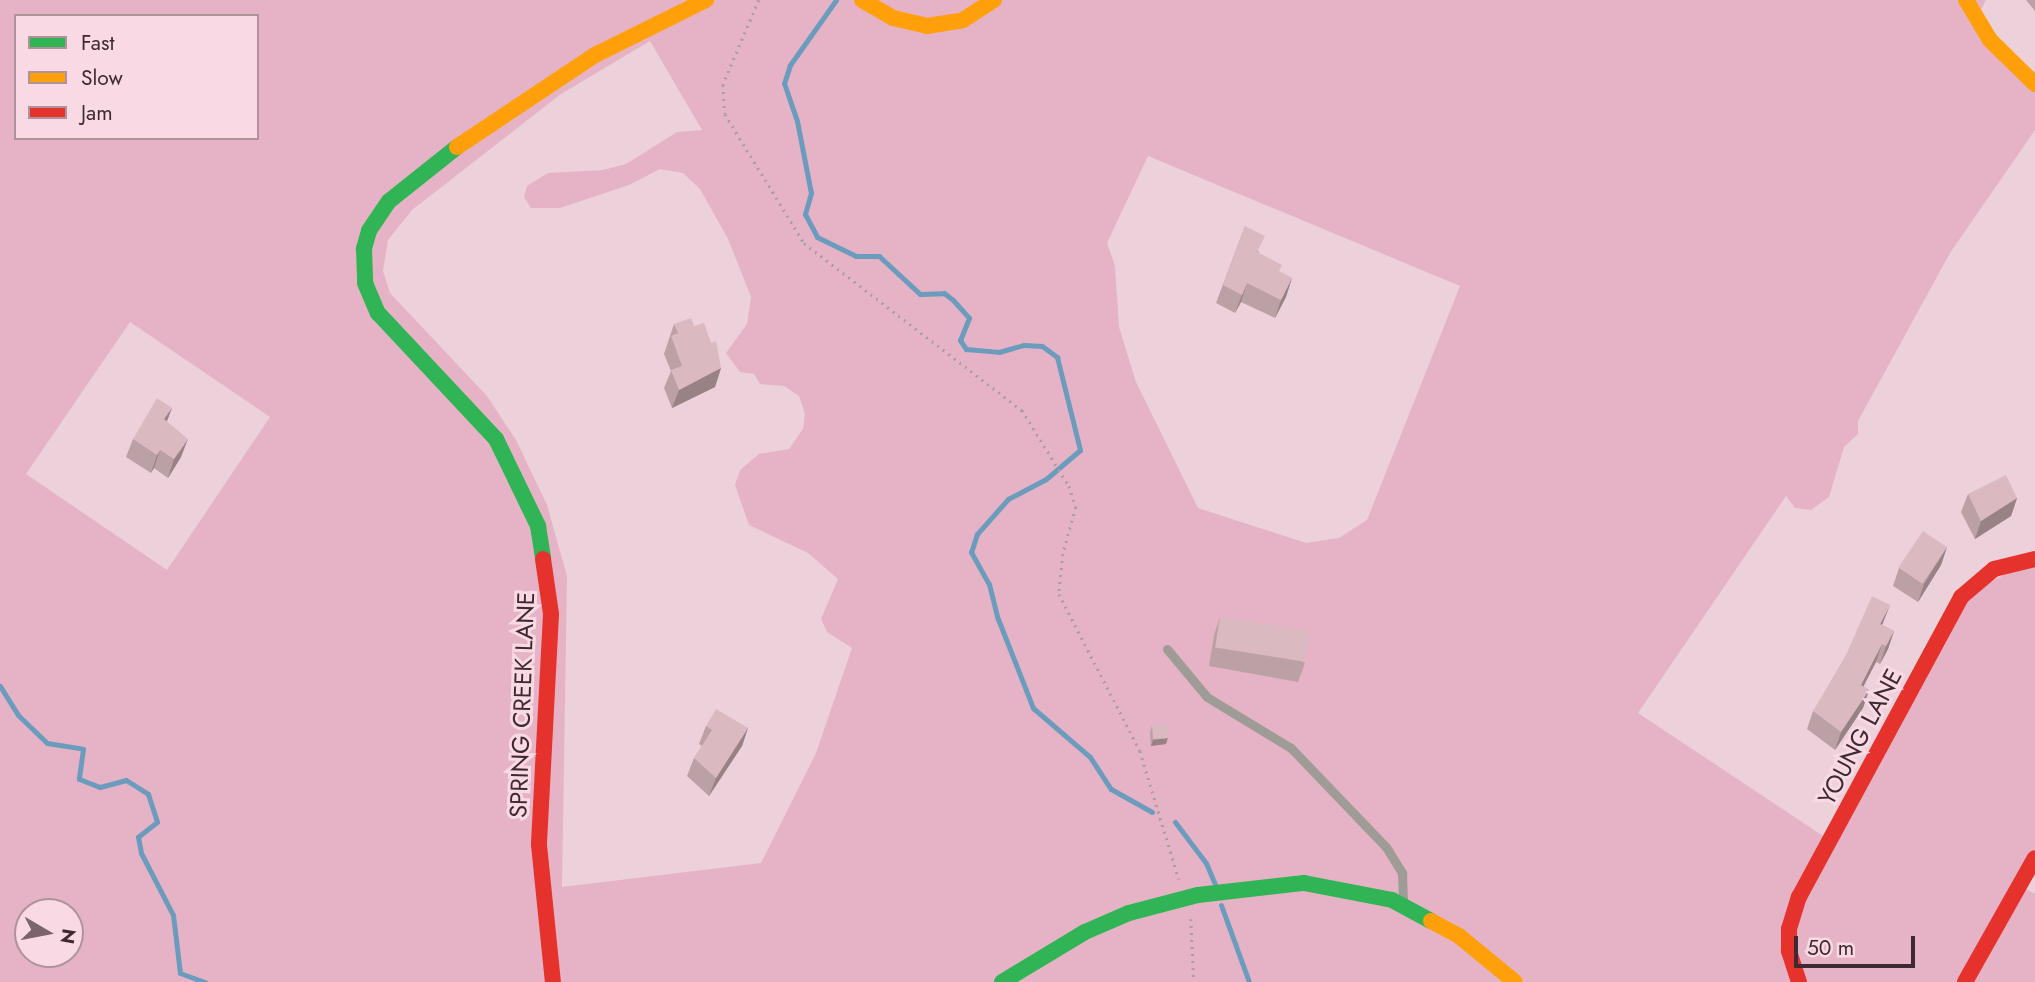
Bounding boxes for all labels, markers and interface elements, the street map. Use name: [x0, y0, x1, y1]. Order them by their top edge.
legend: [14, 14, 259, 140]
text: Fast: [81, 28, 114, 58]
text: Slow: [81, 63, 123, 93]
text: Jam: [81, 98, 113, 128]
street label: SPRING CREEK LANE: [504, 591, 540, 819]
street label: YOUNG LANE: [1812, 664, 1908, 810]
north arrow: [14, 898, 84, 968]
scale bar: [1797, 922, 1918, 966]
text: N: [54, 927, 83, 946]
text: 50 m: [1807, 933, 1854, 963]

